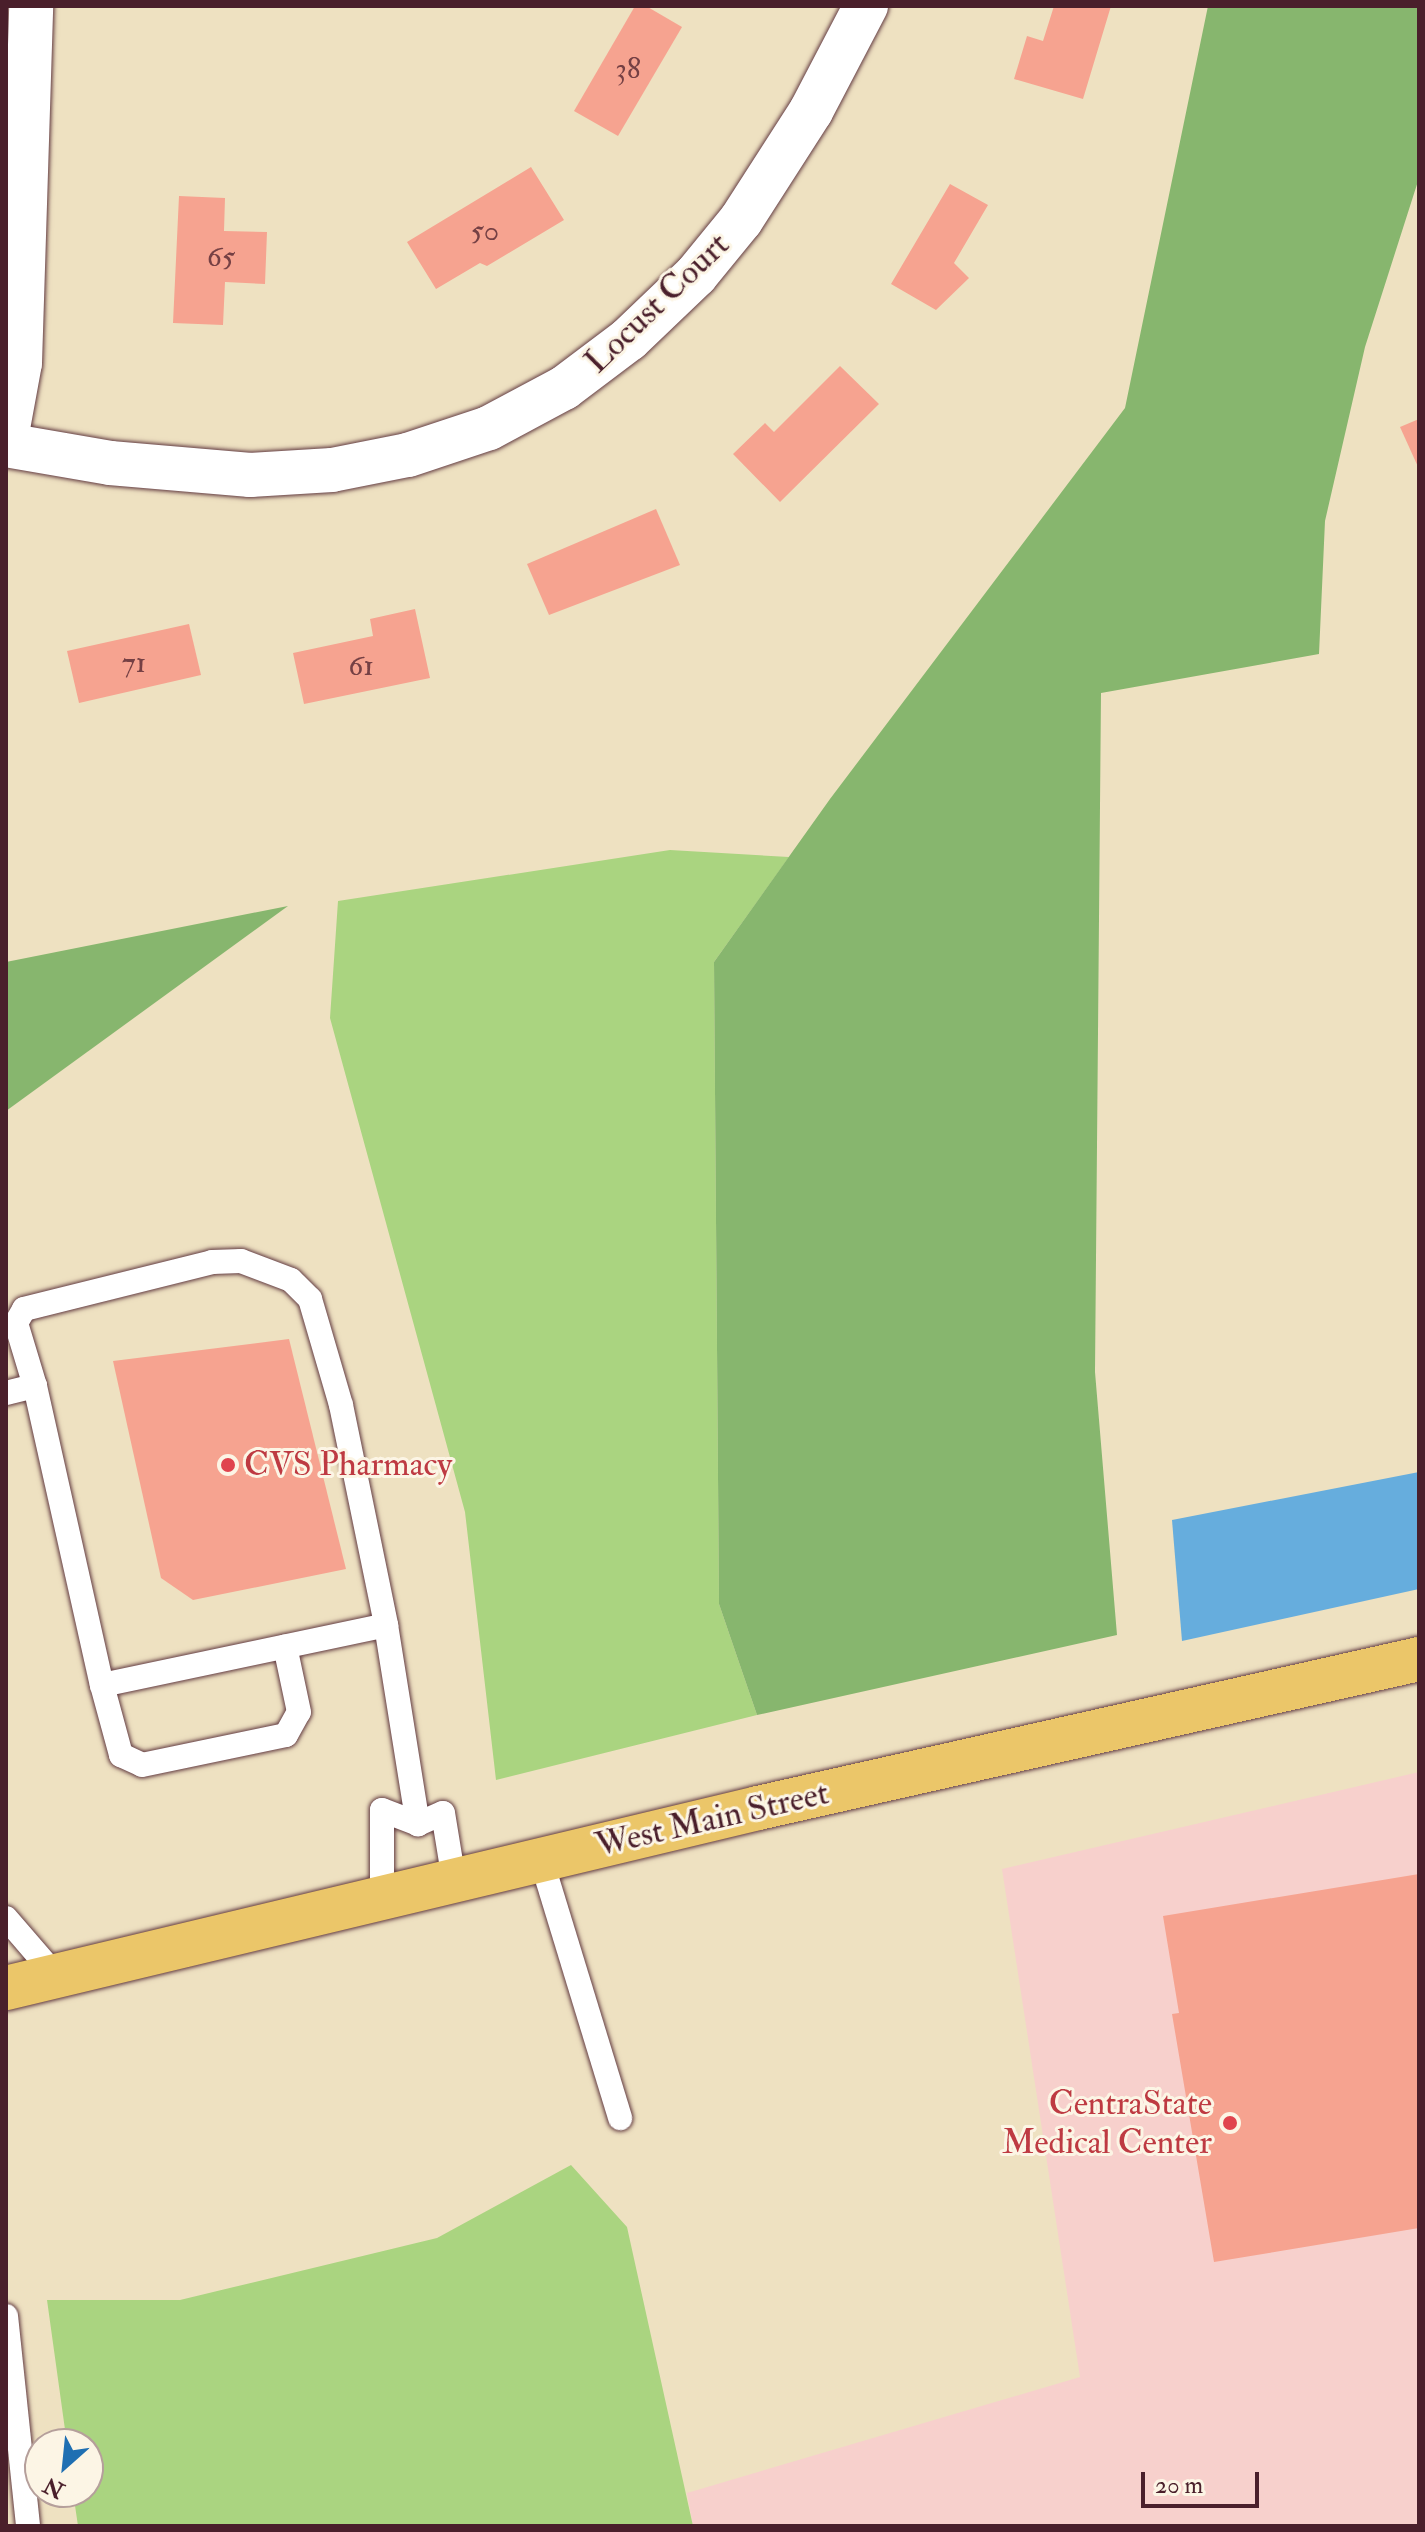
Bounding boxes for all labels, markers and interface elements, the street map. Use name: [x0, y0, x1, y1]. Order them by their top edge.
house number: 38: [615, 51, 641, 87]
house number: 50: [471, 213, 499, 249]
street label: Locust Court: [576, 224, 738, 382]
house number: 65: [207, 239, 235, 275]
house number: 71: [122, 645, 146, 681]
house number: 61: [348, 648, 374, 684]
place label: CVS Pharmacy: [244, 1445, 452, 1485]
marker: CVS Pharmacy: [219, 1456, 237, 1474]
street label: West Main Street: [591, 1772, 833, 1866]
place label: CentraState Medical Center: [1002, 2083, 1212, 2162]
marker: CentraState Medical Center: [1219, 2112, 1241, 2134]
north arrow: [24, 2428, 104, 2508]
scale bar: [1145, 2456, 1263, 2506]
text: 20 m: [1155, 2470, 1203, 2501]
text: N: [39, 2471, 69, 2505]

